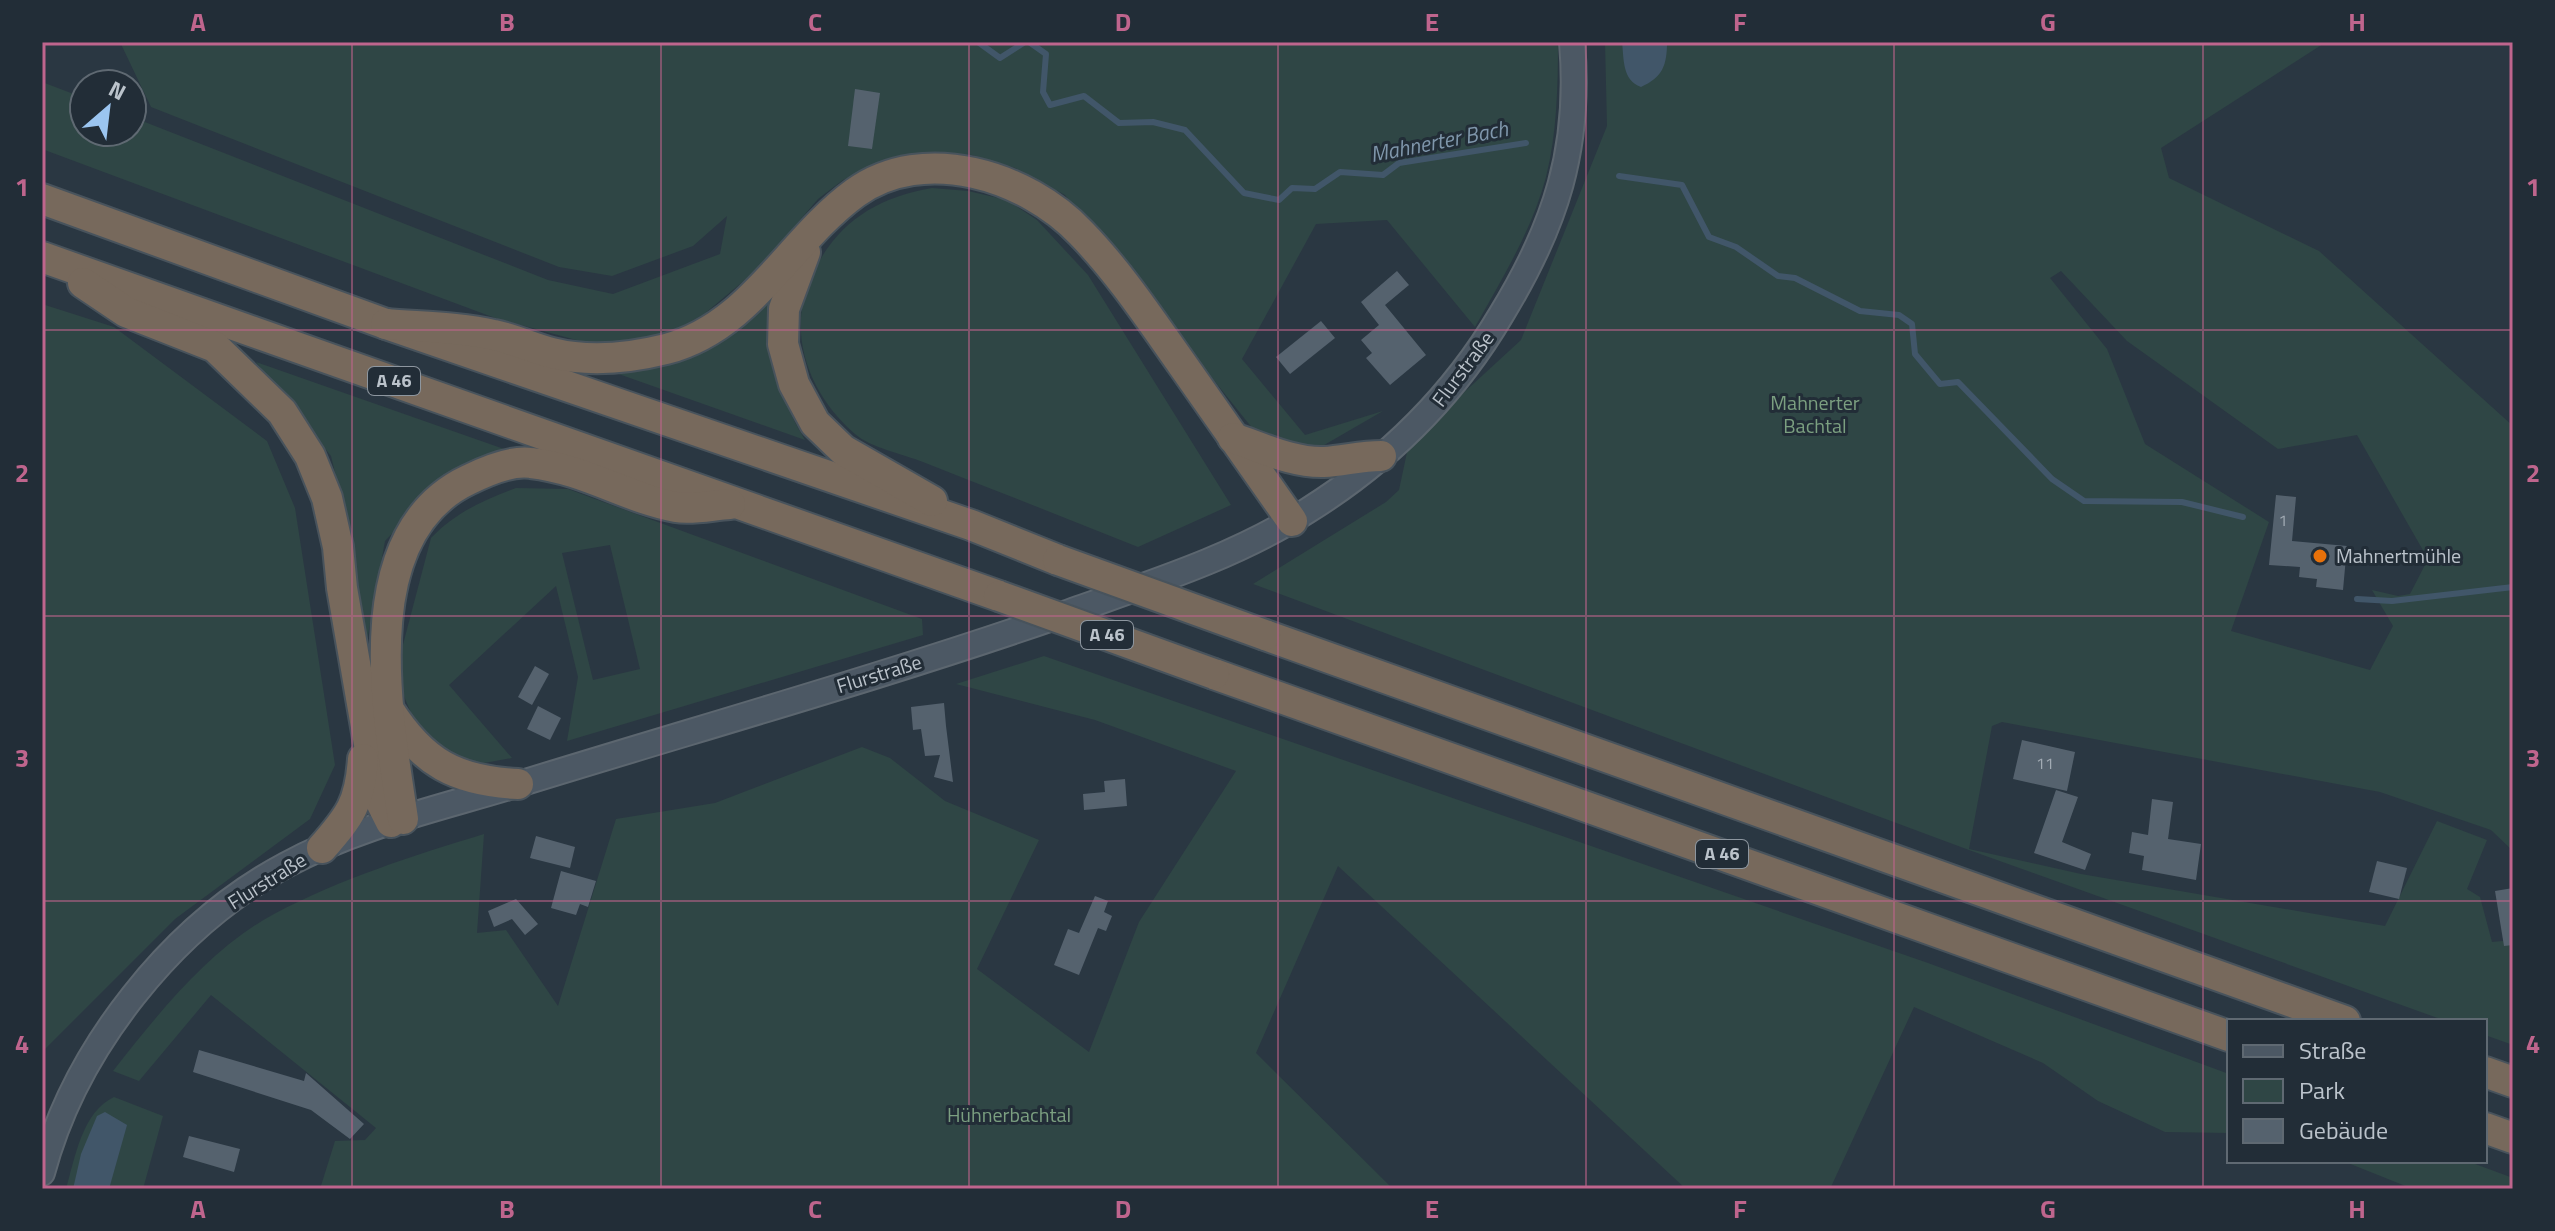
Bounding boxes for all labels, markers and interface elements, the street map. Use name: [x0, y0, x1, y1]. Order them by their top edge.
text: A: [190, 2, 206, 41]
text: B: [499, 2, 515, 41]
text: C: [808, 2, 822, 41]
text: D: [1115, 2, 1131, 41]
text: E: [1425, 2, 1439, 41]
text: F: [1733, 2, 1747, 41]
text: G: [2040, 2, 2056, 41]
text: H: [2348, 2, 2366, 41]
north arrow: [68, 68, 148, 148]
text: N: [103, 72, 132, 109]
water label: Mahnerter Bach: [1367, 111, 1512, 171]
text: 1: [15, 167, 29, 206]
text: 1: [2526, 167, 2540, 206]
street label: Flurstraße: [1424, 324, 1501, 413]
road number: A 46: [368, 367, 420, 395]
park label: Mahnerter Bachtal: [1770, 387, 1860, 441]
text: 2: [15, 453, 29, 492]
text: 2: [2526, 453, 2540, 492]
house number: 1: [2279, 508, 2287, 532]
place label: Mahnertmühle: [2336, 540, 2461, 571]
marker: Mahnertmühle: [2311, 547, 2329, 565]
road number: A 46: [1081, 621, 1133, 649]
street label: Flurstraße: [832, 646, 925, 701]
text: 3: [15, 738, 29, 777]
text: 3: [2526, 738, 2540, 777]
house number: 11: [2036, 751, 2054, 775]
road number: A 46: [1696, 840, 1748, 868]
street label: Flurstraße: [221, 844, 312, 917]
legend: [2227, 1019, 2487, 1163]
text: 4: [15, 1024, 29, 1063]
text: 4: [2526, 1024, 2540, 1063]
text: Straße: [2299, 1032, 2366, 1068]
text: Park: [2299, 1072, 2345, 1108]
park label: Hühnerbachtal: [947, 1099, 1071, 1130]
text: Gebäude: [2299, 1112, 2388, 1148]
text: A: [190, 1189, 206, 1228]
text: B: [499, 1189, 515, 1228]
text: C: [808, 1189, 822, 1228]
text: D: [1115, 1189, 1131, 1228]
text: E: [1425, 1189, 1439, 1228]
text: F: [1733, 1189, 1747, 1228]
text: G: [2040, 1189, 2056, 1228]
text: H: [2348, 1189, 2366, 1228]

